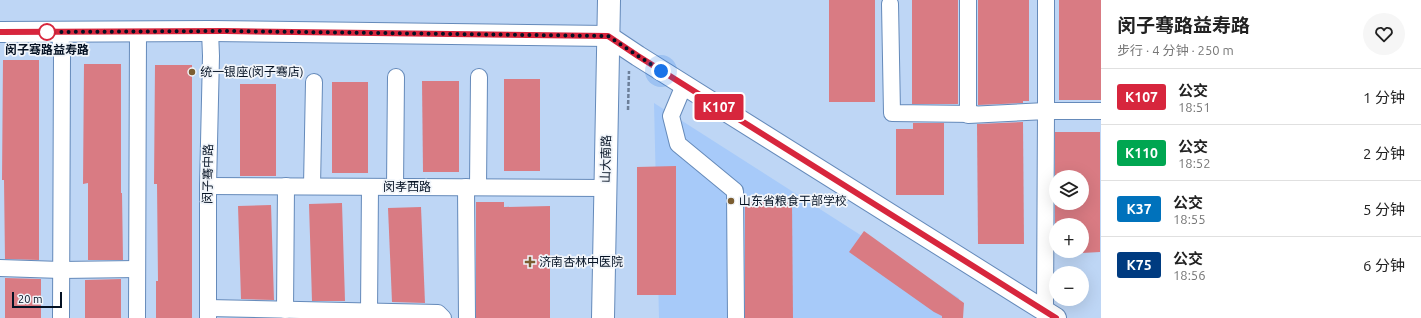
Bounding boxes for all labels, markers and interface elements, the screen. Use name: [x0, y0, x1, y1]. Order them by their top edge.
button: heart: [1363, 13, 1405, 55]
text: 闵子骞路益寿路: [1117, 14, 1250, 36]
marker: 闵子骞路益寿路: [38, 23, 56, 41]
place label: 闵子骞路益寿路: [5, 43, 89, 56]
text: 步行 · 4 分钟 · 250 m: [1117, 43, 1234, 57]
your location: [651, 61, 671, 81]
place label: 统一银座(闵子骞店): [200, 65, 304, 79]
marker: 统一银座(闵子骞店): [187, 67, 197, 77]
text: 公交: [1178, 82, 1208, 99]
text: K107: [1125, 89, 1158, 105]
text: 1 分钟: [1363, 89, 1405, 106]
line badge: K107: [691, 94, 747, 120]
text: K107: [703, 99, 736, 115]
text: 18:51: [1178, 100, 1211, 114]
street label: 山大南路: [599, 135, 612, 183]
text: 公交: [1178, 138, 1208, 155]
street label: 闵子骞中路: [200, 144, 215, 204]
text: K110: [1125, 145, 1158, 161]
text: 2 分钟: [1363, 145, 1405, 162]
text: 18:52: [1178, 156, 1211, 170]
map controls: [1049, 170, 1089, 306]
button: layers: [1049, 170, 1089, 210]
street label: 闵孝西路: [383, 180, 431, 193]
place label: 山东省粮食干部学校: [739, 194, 847, 207]
text: 公交: [1173, 194, 1203, 211]
marker: 山东省粮食干部学校: [726, 196, 736, 206]
text: K37: [1126, 201, 1152, 217]
text: 5 分钟: [1363, 201, 1405, 218]
text: 18:55: [1173, 212, 1206, 226]
button: +: [1049, 218, 1089, 258]
text: 公交: [1173, 250, 1203, 267]
place label: 济南杏林中医院: [539, 255, 623, 268]
marker: 济南杏林中医院: [524, 256, 536, 268]
text: K75: [1126, 257, 1152, 273]
text: 6 分钟: [1363, 257, 1405, 274]
button: −: [1049, 266, 1089, 306]
text: 18:56: [1173, 268, 1206, 282]
scale bar: [12, 290, 62, 309]
text: 20 m: [18, 293, 42, 305]

